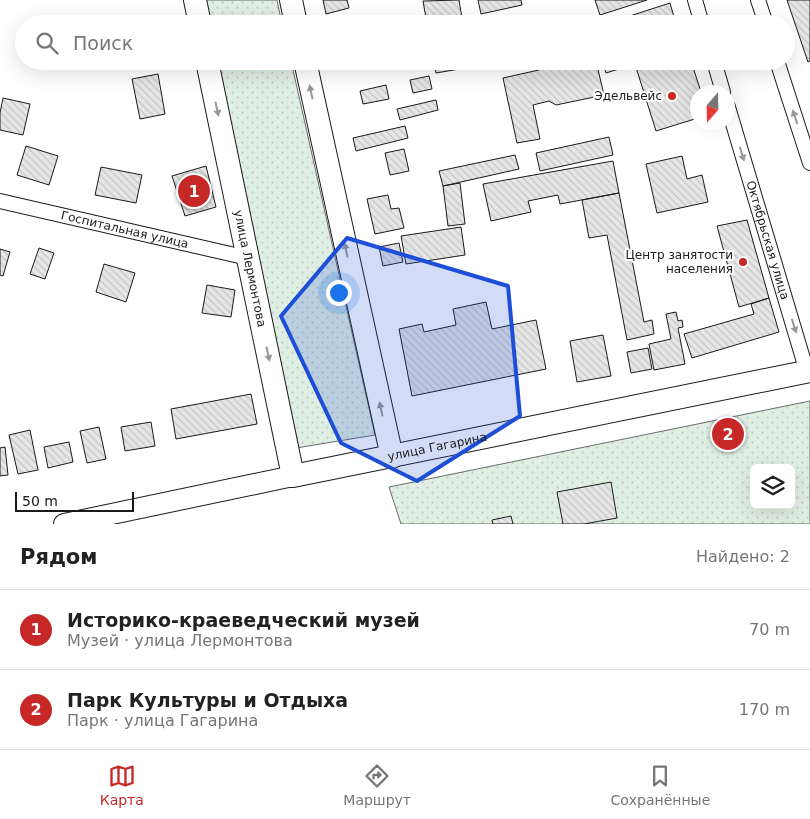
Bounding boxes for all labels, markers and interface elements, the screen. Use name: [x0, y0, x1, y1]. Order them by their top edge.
search box: [15, 15, 795, 70]
icon: search: [33, 29, 61, 57]
text: Поиск: [73, 32, 133, 54]
one-way arrow: [307, 84, 315, 99]
north arrow: [690, 85, 735, 130]
place label: Эдельвейс: [594, 89, 662, 103]
marker: Эдельвейс: [666, 90, 678, 102]
one-way arrow: [213, 101, 221, 117]
one-way arrow: [791, 109, 799, 124]
one-way arrow: [738, 147, 746, 162]
pin: 1: [178, 172, 210, 210]
street label: Октябрьская улица: [743, 179, 792, 301]
street label: Госпитальная улица: [60, 208, 190, 251]
street label: улица Лермонтова: [231, 209, 269, 328]
one-way arrow: [342, 243, 350, 258]
place label: Центр занятости населения: [626, 248, 733, 276]
marker: Центр занятости населения: [737, 256, 749, 268]
your location: [326, 280, 352, 306]
one-way arrow: [790, 319, 798, 334]
one-way arrow: [264, 346, 272, 362]
one-way arrow: [377, 401, 385, 417]
pin: 2: [712, 415, 744, 453]
street label: улица Гагарина: [386, 430, 488, 464]
map controls: [750, 464, 795, 509]
button: layers: [750, 464, 795, 509]
scale bar: [15, 489, 134, 512]
text: 50 m: [22, 493, 58, 509]
text: Рядом: [20, 545, 97, 569]
text: Найдено: 2: [696, 547, 790, 566]
text: Историко-краеведческий музей: [67, 609, 420, 631]
text: 1: [30, 620, 42, 639]
text: 70 m: [749, 620, 790, 639]
text: Музей · улица Лермонтова: [67, 631, 293, 650]
text: Парк Культуры и Отдыха: [67, 689, 348, 711]
text: 2: [30, 700, 42, 719]
text: 170 m: [739, 700, 790, 719]
text: Парк · улица Гагарина: [67, 711, 258, 730]
tab: Карта: [100, 762, 144, 808]
tab: Маршрут: [343, 762, 411, 808]
tab: Сохранённые: [610, 762, 710, 808]

